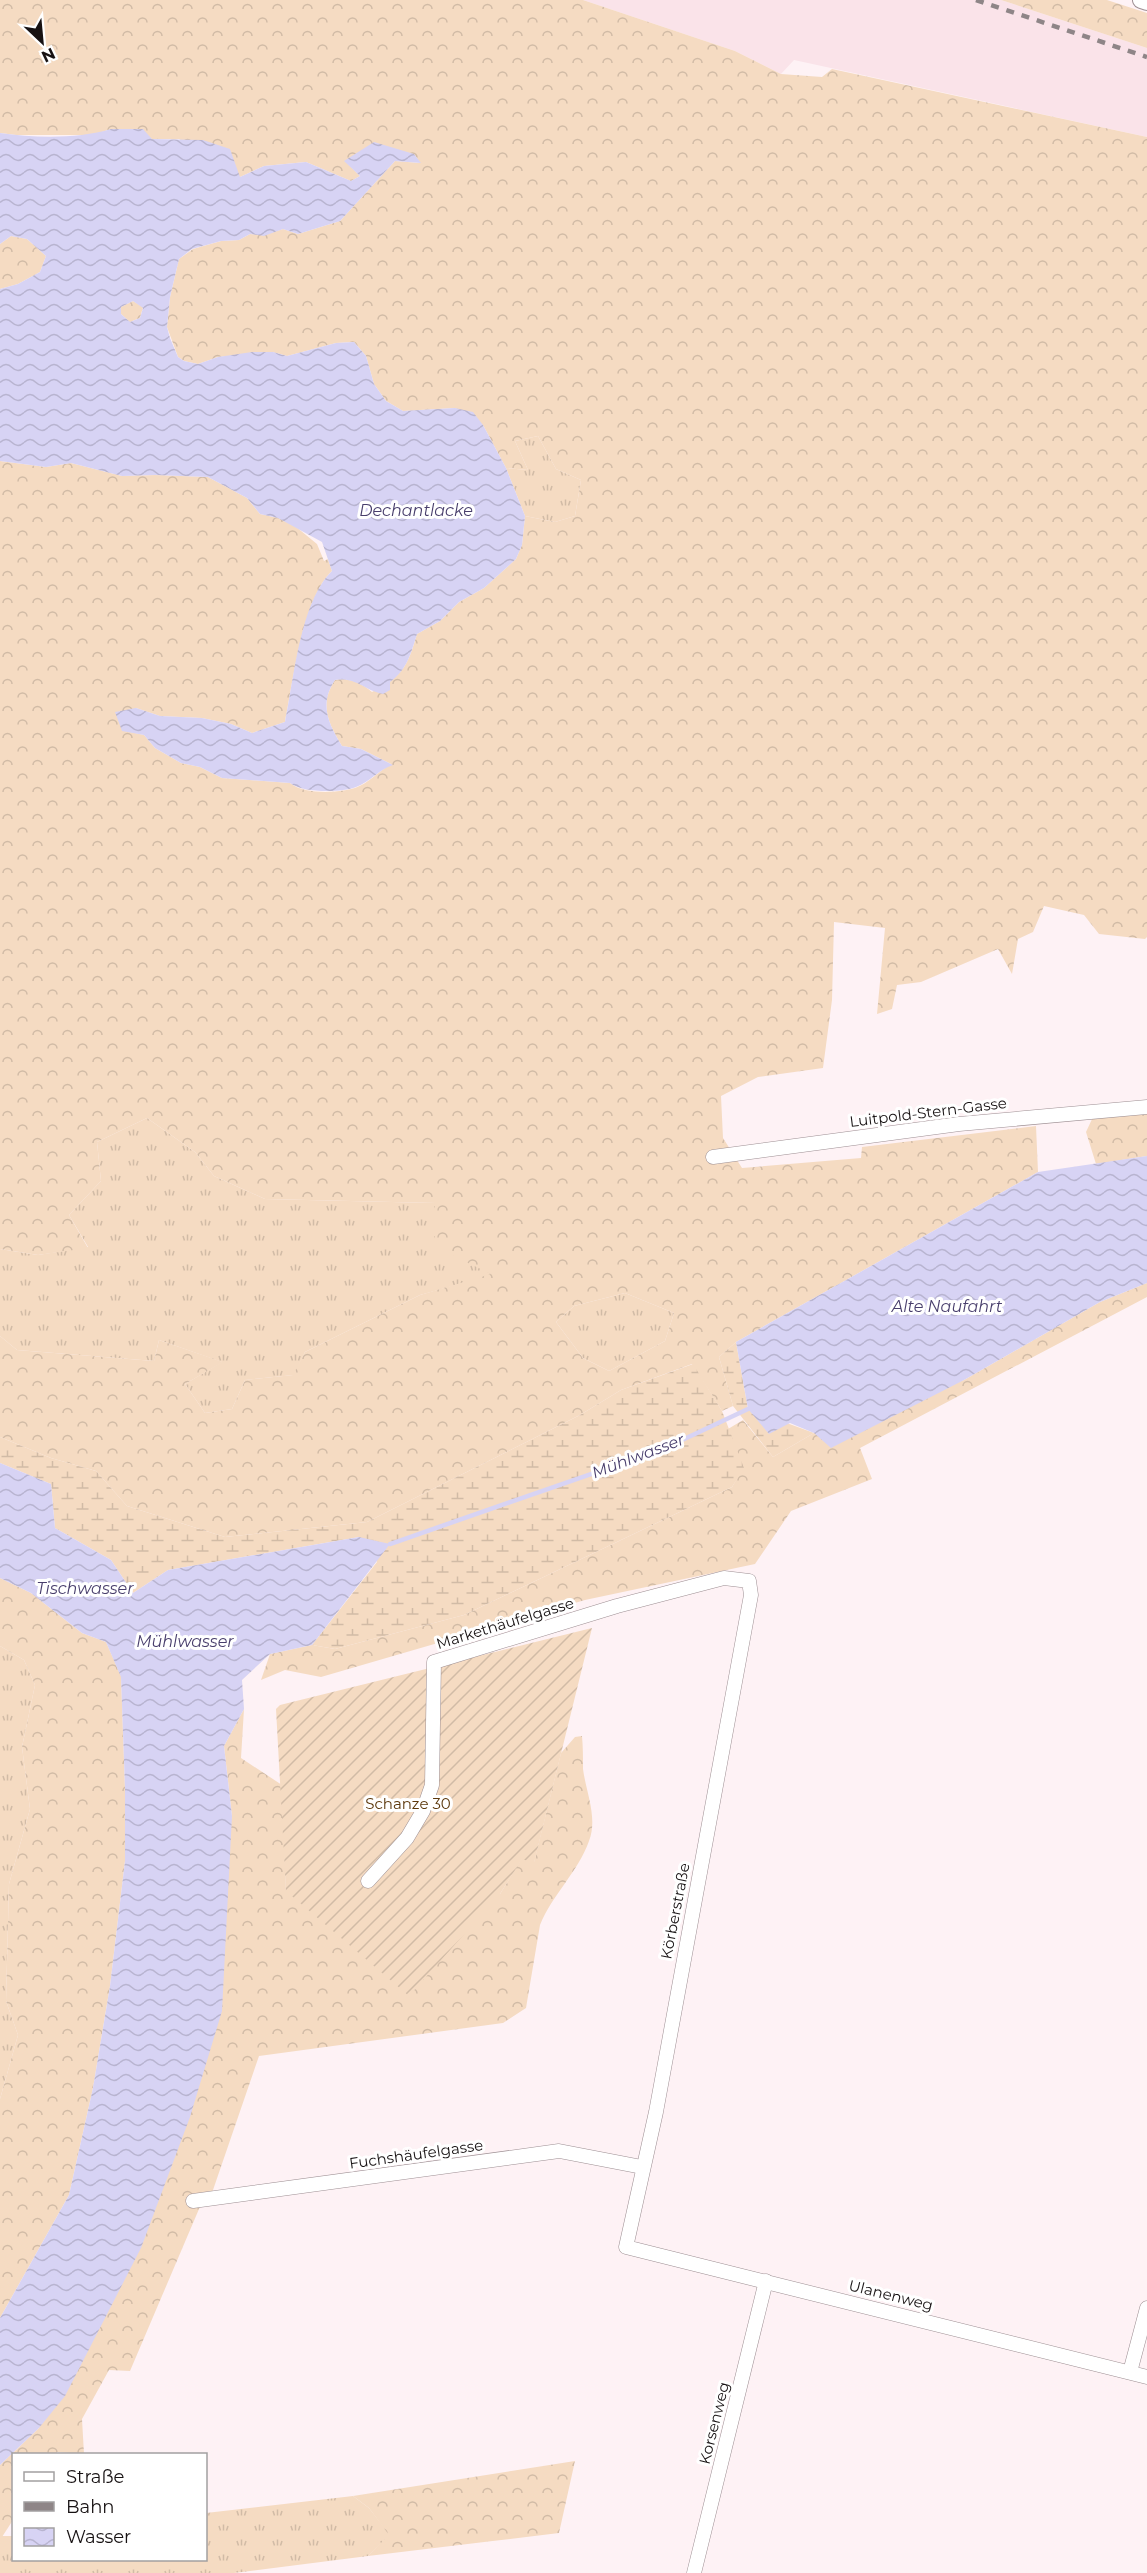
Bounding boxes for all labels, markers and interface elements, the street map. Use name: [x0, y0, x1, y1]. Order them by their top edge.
north arrow: [12, 12, 72, 72]
text: N: [38, 44, 58, 66]
water label: Dechantlacke: [359, 501, 473, 520]
street label: Luitpold-Stern-Gasse: [848, 1093, 1008, 1131]
water label: Alte Naufahrt: [891, 1297, 1003, 1316]
water label: Mühlwasser: [589, 1429, 687, 1482]
water label: Tischwasser: [36, 1579, 134, 1598]
street label: Markethäufelgasse: [434, 1593, 576, 1653]
water label: Mühlwasser: [136, 1632, 234, 1651]
park label: Schanze 30: [365, 1794, 451, 1813]
street label: Körberstraße: [656, 1861, 694, 1961]
street label: Fuchshäufelgasse: [348, 2135, 484, 2173]
street label: Ulanenweg: [847, 2275, 935, 2315]
street label: Korsenweg: [695, 2380, 733, 2466]
legend: [12, 2453, 207, 2561]
text: Straße: [66, 2466, 125, 2488]
text: Bahn: [66, 2496, 115, 2518]
text: Wasser: [66, 2526, 131, 2548]

